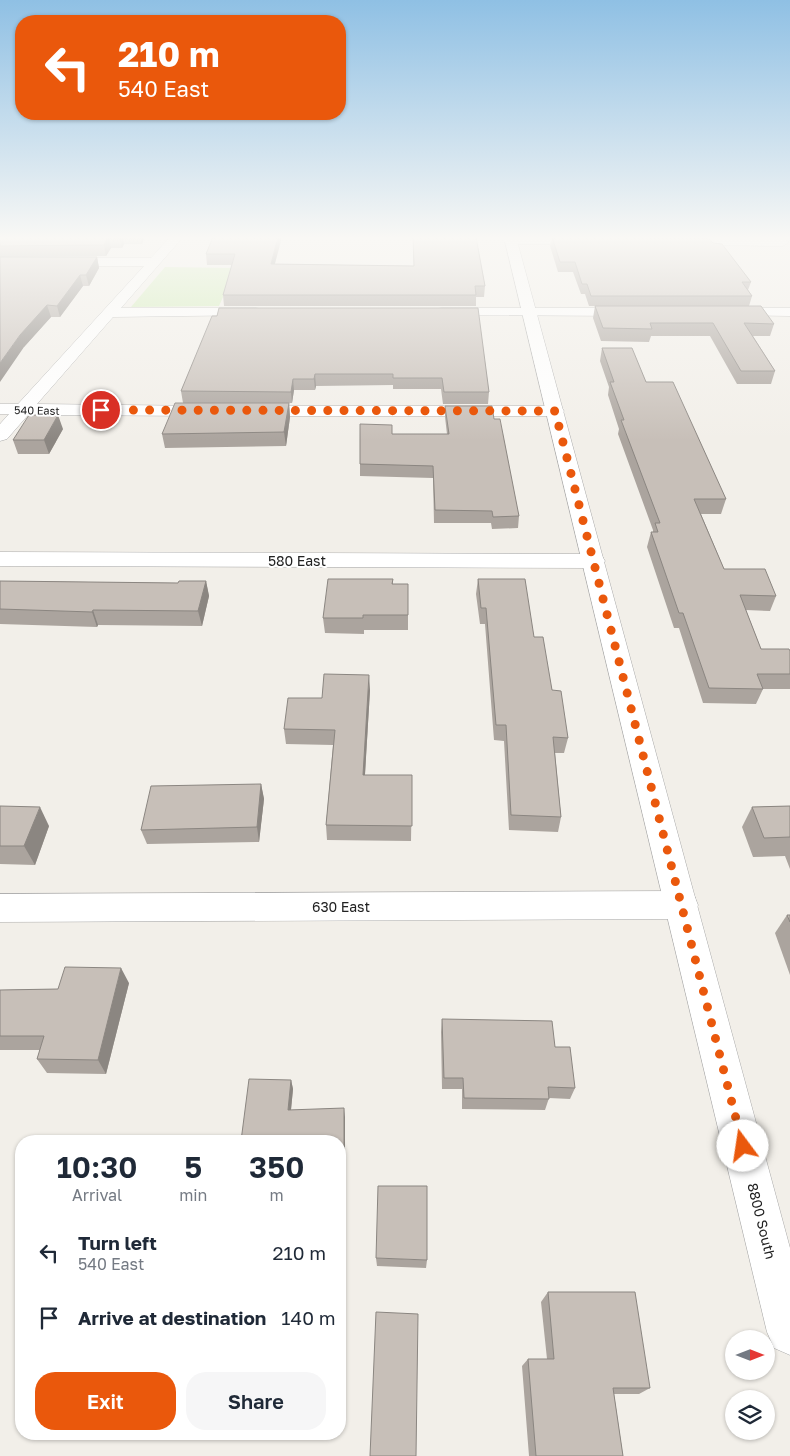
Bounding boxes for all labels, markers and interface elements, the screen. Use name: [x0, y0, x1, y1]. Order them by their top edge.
text: 210 m: [118, 33, 220, 75]
icon: left: [35, 35, 100, 100]
text: 540 East: [118, 75, 209, 102]
pin: [80, 389, 122, 431]
icon: arrive: [87, 396, 115, 424]
street label: 540 East: [14, 403, 60, 417]
street label: 580 East: [268, 552, 326, 569]
street label: 630 East: [312, 898, 370, 915]
position arrow: [716, 1119, 768, 1171]
text: 10:30: [57, 1149, 138, 1185]
text: 5: [184, 1149, 202, 1185]
text: 350: [249, 1149, 304, 1185]
street label: 8800 South: [744, 1181, 780, 1261]
text: Arrival: [72, 1185, 122, 1205]
text: min: [179, 1185, 207, 1205]
text: m: [270, 1185, 284, 1205]
text: Turn left: [78, 1231, 157, 1254]
icon: left: [35, 1239, 63, 1267]
text: 210 m: [272, 1241, 326, 1264]
text: 540 East: [78, 1254, 144, 1274]
icon: arrive: [35, 1304, 63, 1332]
text: Arrive at destination: [78, 1306, 266, 1329]
text: 140 m: [281, 1306, 336, 1329]
north arrow: [725, 1330, 775, 1380]
map controls: [725, 1330, 775, 1440]
button: Exit: [35, 1372, 176, 1430]
button: Share: [186, 1372, 326, 1430]
button: layers: [725, 1390, 775, 1440]

